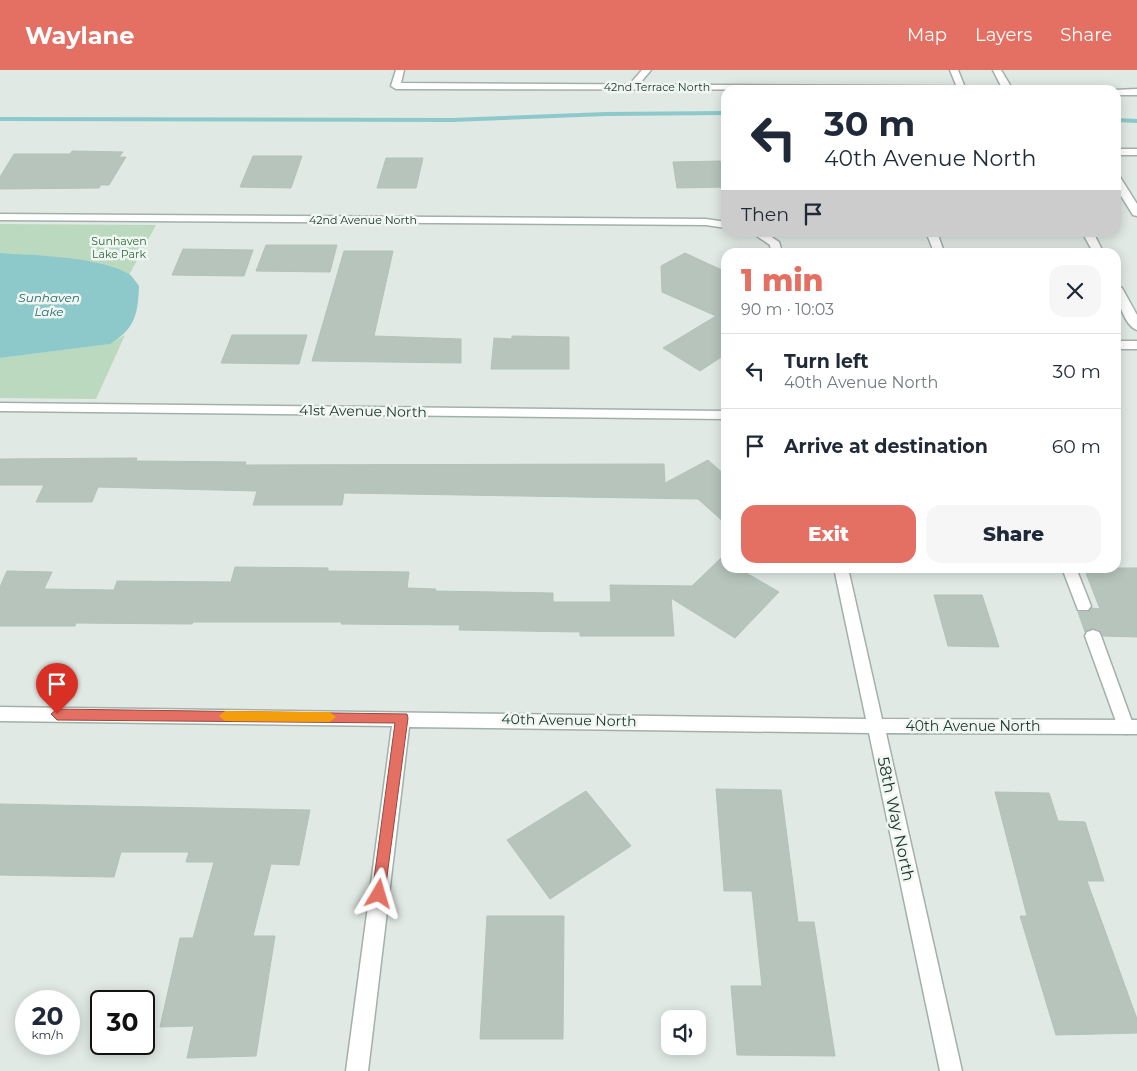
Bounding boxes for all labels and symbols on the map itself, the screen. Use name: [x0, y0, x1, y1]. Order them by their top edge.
street label: 42nd Terrace North: [604, 80, 710, 94]
street label: 42nd Avenue North: [309, 213, 417, 227]
park label: Sunhaven Lake Park: [91, 234, 147, 261]
water label: Sunhaven Lake: [18, 290, 80, 319]
street label: 41st Avenue North: [299, 401, 427, 421]
pin: [36, 663, 78, 714]
street label: 40th Avenue North: [501, 710, 637, 730]
street label: 40th Avenue North: [905, 717, 1041, 735]
street label: 58th Way North: [874, 755, 918, 883]
position arrow: [352, 867, 404, 919]
speed limit sign: 30: [90, 990, 155, 1055]

